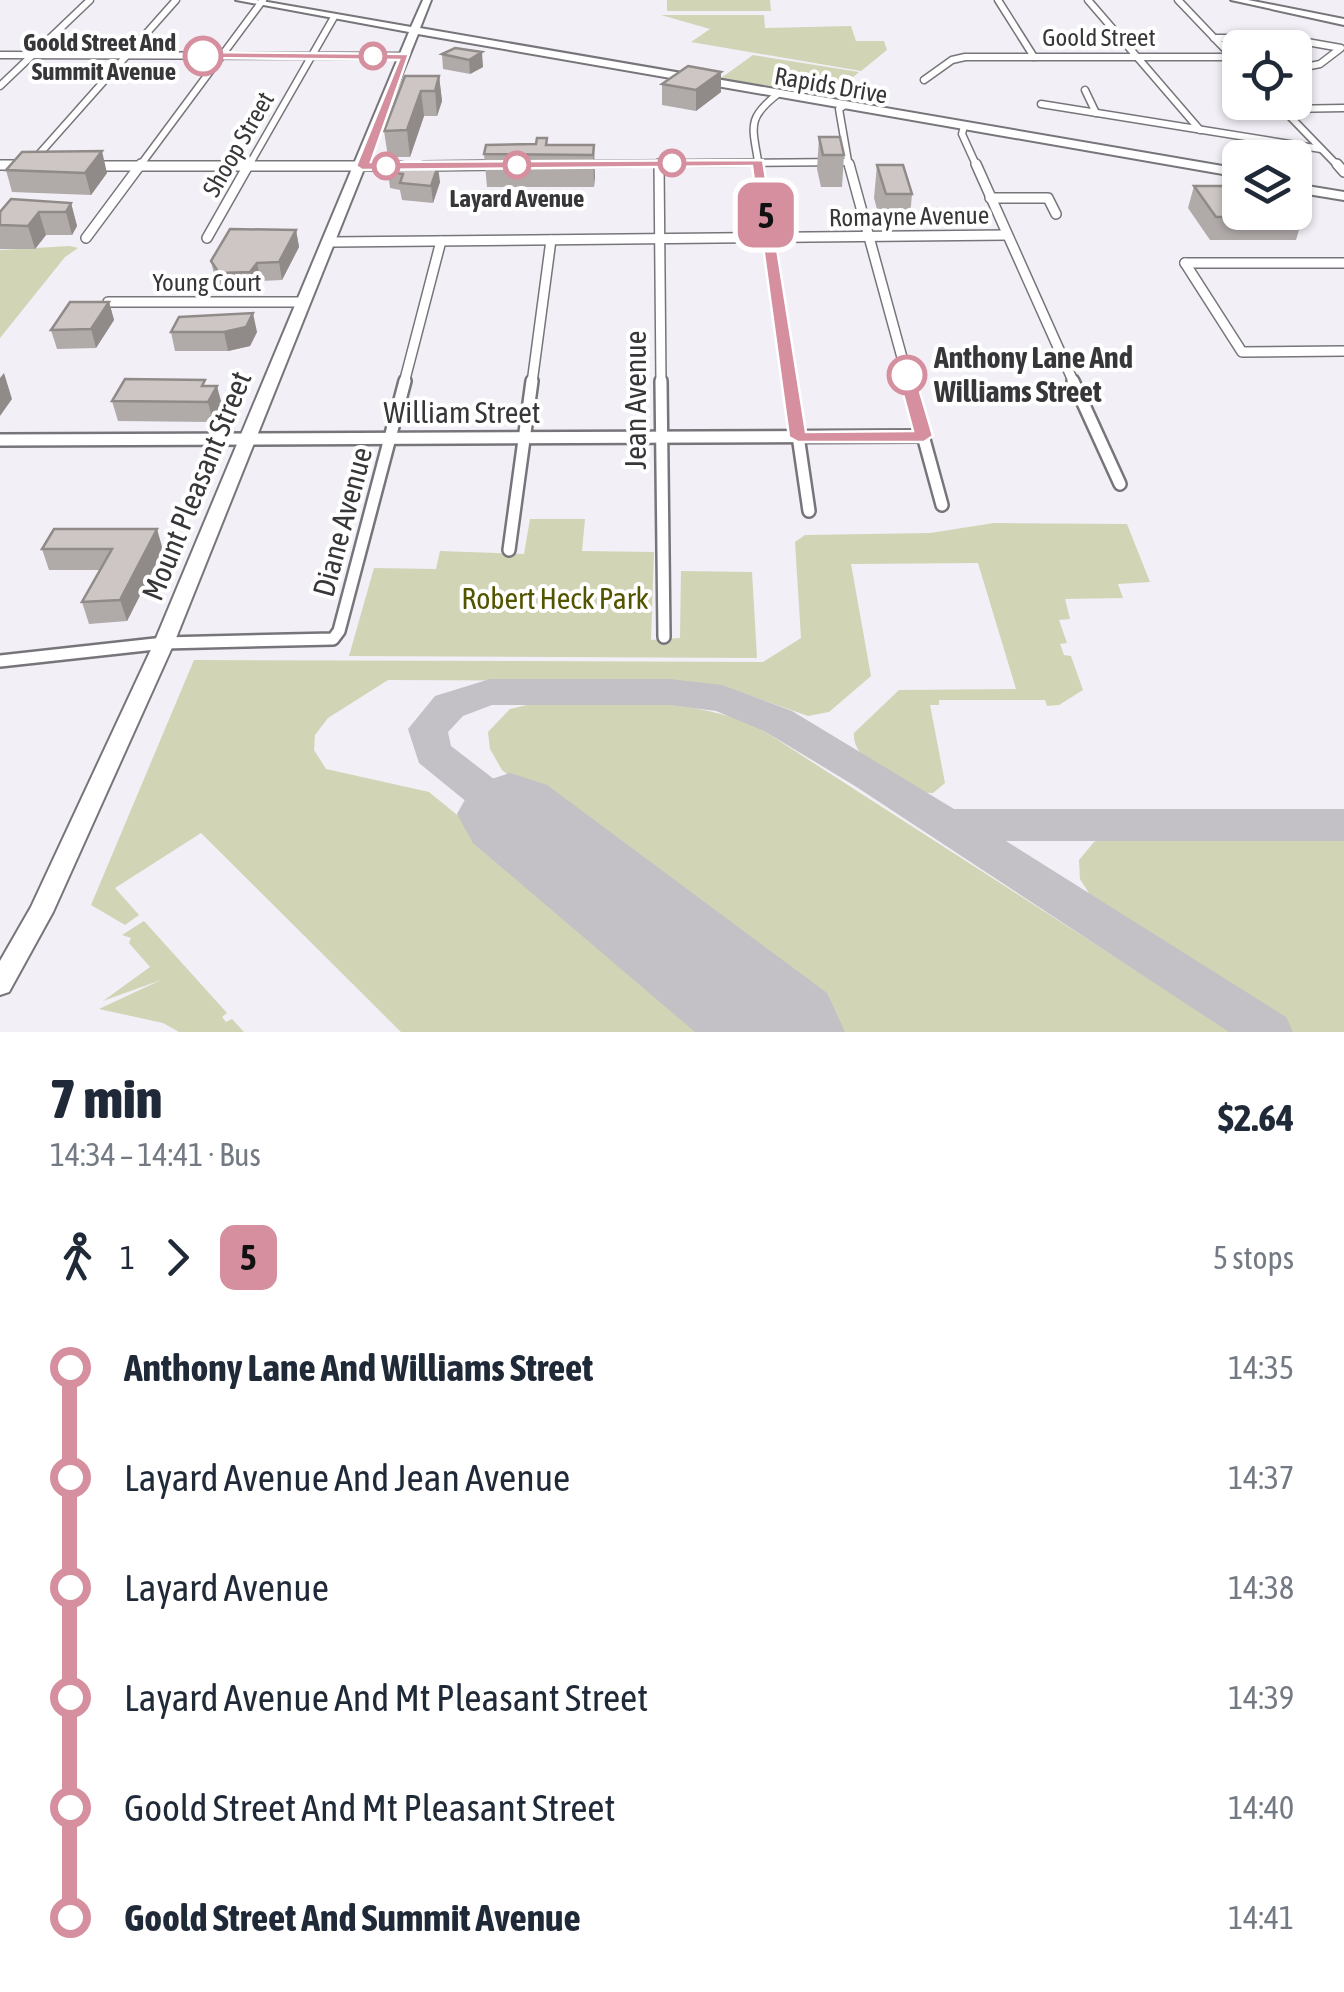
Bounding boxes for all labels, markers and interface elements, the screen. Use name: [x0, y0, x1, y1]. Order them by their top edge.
street label: Goold Street: [1042, 23, 1156, 51]
place label: Goold Street And Summit Avenue: [23, 28, 176, 85]
map controls: [1222, 30, 1312, 230]
button: locate: [1222, 30, 1312, 120]
marker: Goold Street And Summit Avenue: [184, 37, 222, 75]
unlabelled marker: [360, 43, 386, 69]
street label: Rapids Drive: [772, 61, 890, 109]
street label: Shoop Street: [197, 87, 279, 201]
button: layers: [1222, 140, 1312, 230]
unlabelled marker: [659, 150, 685, 176]
marker: Layard Avenue: [504, 152, 530, 178]
unlabelled marker: [373, 153, 399, 179]
line badge: 5: [734, 182, 798, 248]
place label: Layard Avenue: [450, 184, 584, 212]
text: 5: [758, 195, 774, 235]
street label: Romayne Avenue: [829, 201, 989, 231]
street label: Young Court: [152, 268, 262, 296]
street label: Jean Avenue: [618, 331, 652, 469]
place label: Anthony Lane And Williams Street: [933, 340, 1133, 408]
marker: Anthony Lane And Williams Street: [888, 356, 926, 394]
street label: Mount Pleasant Street: [135, 366, 257, 605]
street label: William Street: [384, 395, 540, 429]
street label: Diane Avenue: [306, 443, 378, 600]
park label: Robert Heck Park: [461, 581, 649, 615]
text: 7 min: [50, 1067, 162, 1130]
text: $2.64: [1218, 1096, 1294, 1139]
text: 14:34 – 14:41 · Bus: [50, 1136, 261, 1173]
icon: walk: [50, 1230, 105, 1285]
icon: forward: [150, 1230, 205, 1285]
text: 5: [240, 1237, 257, 1277]
text: 1: [120, 1239, 135, 1276]
text: 5 stops: [1213, 1239, 1294, 1276]
text: Anthony Lane And Williams Street: [124, 1346, 593, 1389]
text: 14:35: [1228, 1349, 1294, 1386]
text: Layard Avenue And Jean Avenue: [124, 1456, 570, 1499]
text: 14:37: [1228, 1459, 1294, 1496]
text: Layard Avenue: [124, 1566, 329, 1609]
text: 14:38: [1228, 1569, 1294, 1606]
text: Layard Avenue And Mt Pleasant Street: [124, 1676, 648, 1719]
text: 14:39: [1228, 1679, 1294, 1716]
text: Goold Street And Mt Pleasant Street: [124, 1786, 616, 1829]
text: 14:40: [1228, 1789, 1294, 1826]
text: Goold Street And Summit Avenue: [124, 1896, 581, 1939]
text: 14:41: [1228, 1899, 1294, 1936]

